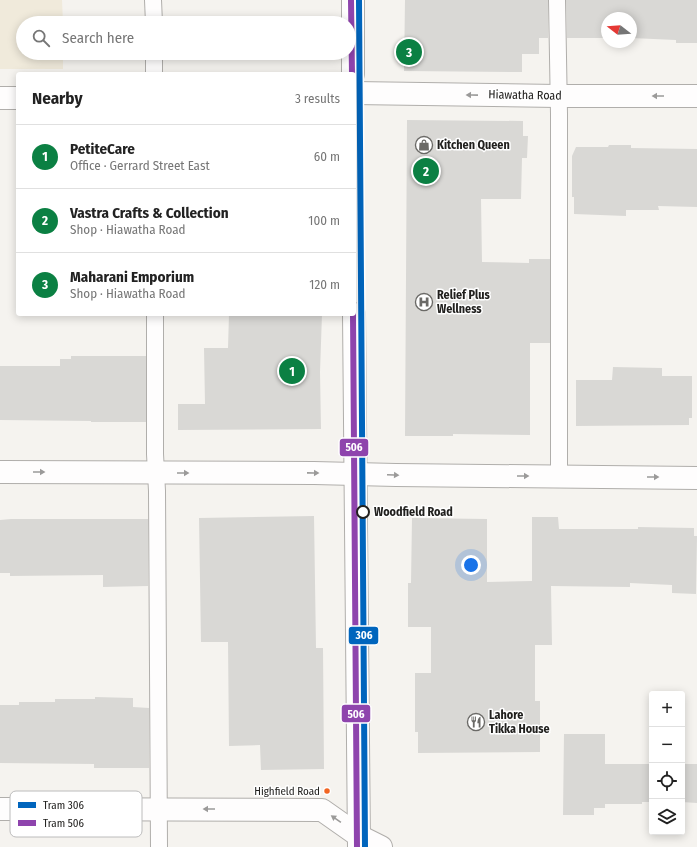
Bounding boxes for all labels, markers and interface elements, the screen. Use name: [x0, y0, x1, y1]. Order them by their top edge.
north arrow: [601, 12, 637, 48]
search box: [16, 16, 356, 60]
icon: search: [30, 27, 52, 49]
text: Search here: [62, 29, 134, 47]
pin: 3: [396, 37, 422, 67]
street label: Hiawatha Road: [488, 87, 562, 103]
text: Nearby: [32, 88, 83, 109]
text: 3 results: [295, 91, 340, 106]
one-way arrow: [465, 92, 478, 98]
one-way arrow: [651, 93, 664, 99]
shop icon: Kitchen Queen: [414, 135, 434, 155]
place label: Kitchen Queen: [437, 138, 510, 152]
text: PetiteCare: [70, 140, 135, 158]
text: 1: [42, 149, 48, 164]
text: 60 m: [314, 149, 340, 164]
pin: 2: [413, 156, 439, 186]
text: Office · Gerrard Street East: [70, 158, 210, 173]
text: Vastra Crafts & Collection: [70, 204, 229, 222]
text: 2: [42, 213, 48, 228]
text: 100 m: [308, 213, 340, 228]
text: Shop · Hiawatha Road: [70, 222, 186, 237]
text: Maharani Emporium: [70, 268, 194, 286]
text: 3: [42, 277, 48, 292]
text: 120 m: [309, 277, 340, 292]
text: Shop · Hiawatha Road: [70, 286, 186, 301]
place label: Relief Plus Wellness: [437, 288, 490, 316]
hospital icon: Relief Plus Wellness: [414, 292, 434, 312]
pin: 1: [279, 356, 305, 386]
line badge: 506: [339, 438, 369, 457]
text: 506: [345, 441, 363, 454]
one-way arrow: [33, 469, 46, 475]
one-way arrow: [177, 470, 190, 476]
one-way arrow: [307, 470, 320, 476]
one-way arrow: [387, 472, 400, 478]
one-way arrow: [517, 473, 530, 479]
one-way arrow: [647, 474, 660, 480]
marker: Woodfield Road: [356, 505, 370, 519]
place label: Woodfield Road: [374, 505, 453, 519]
your location: [461, 555, 481, 575]
line badge: 306: [348, 626, 379, 645]
text: 306: [355, 629, 373, 642]
map controls: [649, 691, 685, 835]
button: +: [649, 691, 685, 727]
line badge: 506: [341, 704, 371, 723]
text: 506: [347, 708, 365, 721]
place label: Lahore Tikka House: [489, 708, 550, 736]
restaurant icon: Lahore Tikka House: [466, 712, 486, 732]
button: −: [649, 727, 685, 763]
button: locate: [649, 763, 685, 799]
place label: Highfield Road: [254, 785, 320, 798]
marker: Highfield Road: [322, 786, 332, 796]
legend: [10, 791, 142, 837]
text: Tram 306: [43, 799, 84, 812]
button: layers: [649, 799, 685, 835]
one-way arrow: [202, 806, 215, 812]
one-way arrow: [330, 815, 341, 824]
text: Tram 506: [43, 817, 84, 830]

